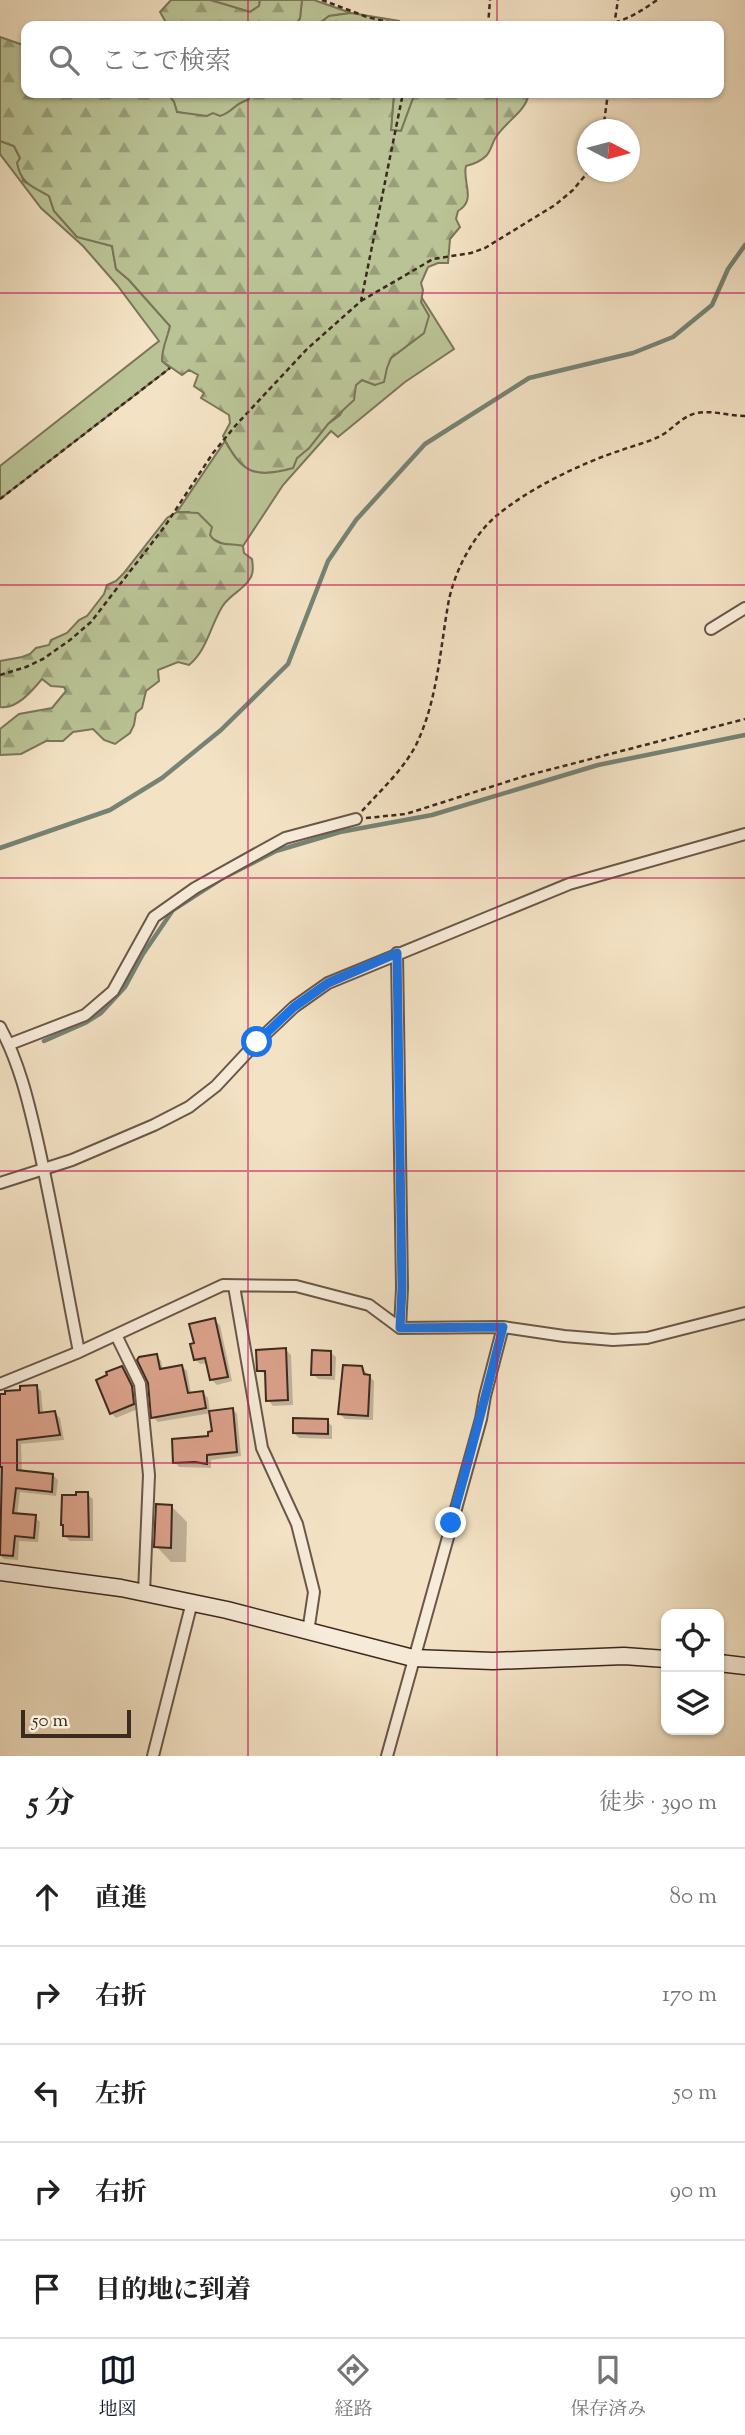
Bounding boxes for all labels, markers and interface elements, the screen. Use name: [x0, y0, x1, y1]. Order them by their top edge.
search box: [21, 21, 724, 98]
icon: search: [45, 41, 83, 79]
text: ここで検索: [101, 44, 231, 81]
north arrow: [577, 119, 640, 182]
route start: [241, 1026, 272, 1057]
route end: [435, 1507, 466, 1538]
map controls: [661, 1609, 724, 1735]
button: locate: [661, 1609, 724, 1672]
button: layers: [661, 1672, 724, 1735]
scale bar: [21, 1707, 131, 1739]
text: 50 m: [32, 1708, 68, 1735]
text: 5 分: [28, 1783, 75, 1826]
text: 徒歩 · 390 m: [599, 1787, 717, 1820]
icon: ahead: [28, 1878, 66, 1916]
text: 直進: [95, 1881, 147, 1918]
text: 80 m: [669, 1881, 717, 1914]
icon: right: [28, 1976, 66, 2014]
text: 右折: [95, 1979, 147, 2016]
text: 170 m: [662, 1979, 717, 2012]
icon: left: [28, 2074, 66, 2112]
text: 左折: [95, 2077, 147, 2114]
text: 50 m: [673, 2077, 717, 2110]
icon: right: [28, 2172, 66, 2210]
text: 右折: [95, 2175, 147, 2212]
text: 90 m: [670, 2175, 717, 2208]
icon: arrive: [28, 2270, 66, 2308]
text: 目的地に到着: [95, 2273, 251, 2310]
tab: 地図: [99, 2351, 137, 2424]
tab: 経路: [334, 2351, 372, 2424]
tab: 保存済み: [570, 2351, 646, 2424]

